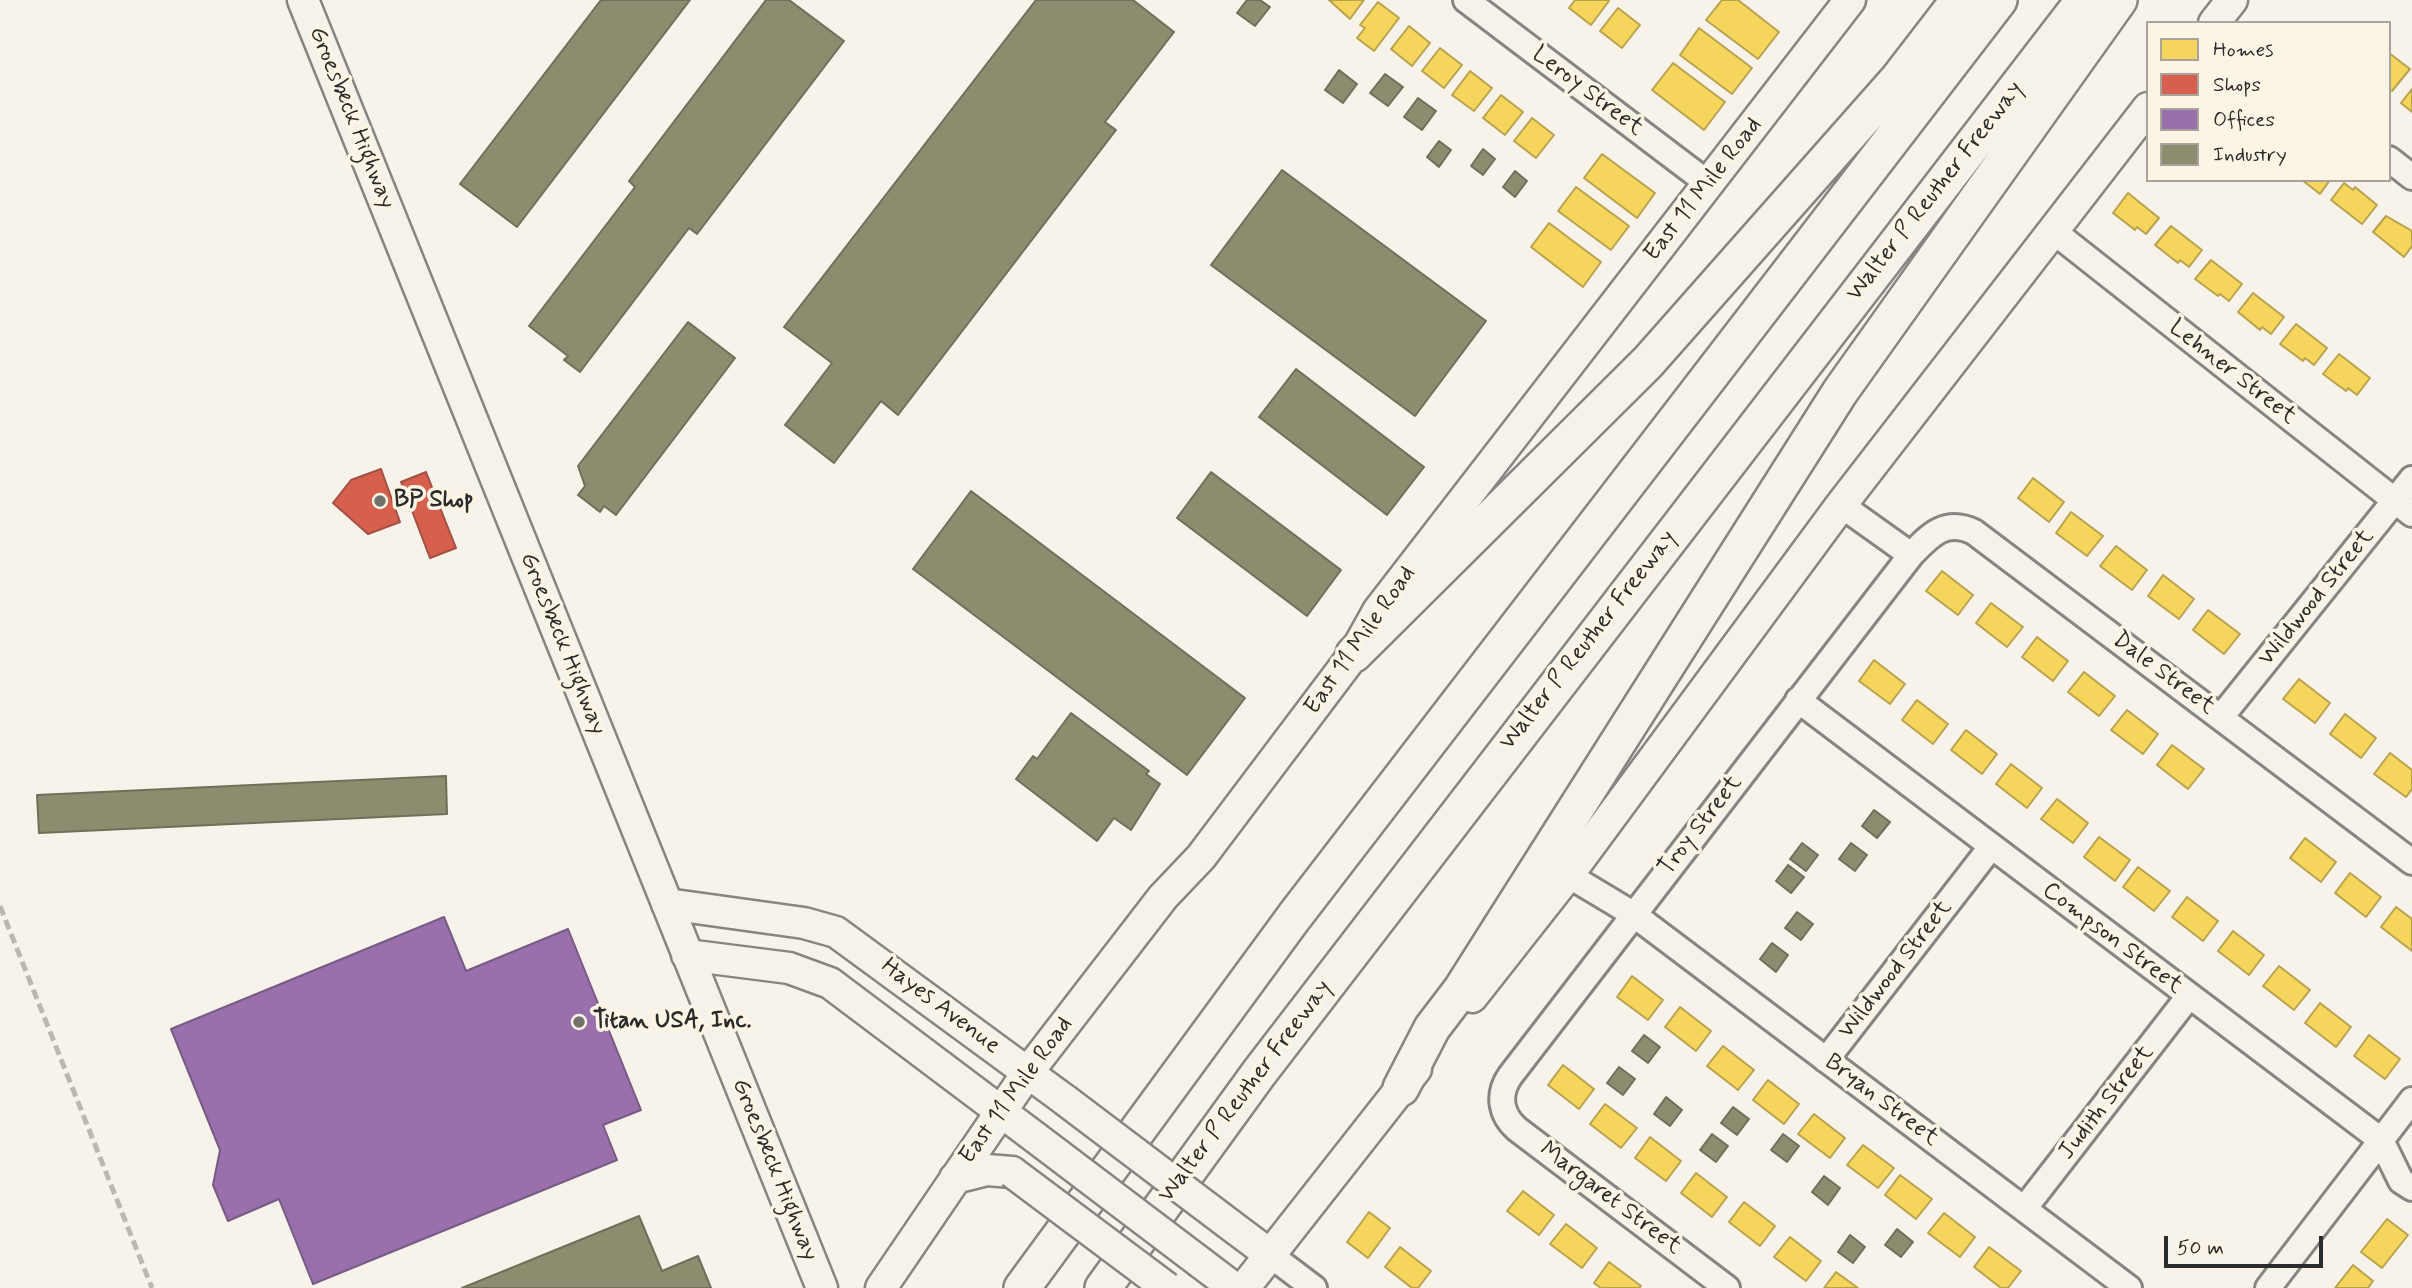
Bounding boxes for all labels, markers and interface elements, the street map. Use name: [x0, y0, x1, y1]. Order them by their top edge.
legend: [2146, 21, 2391, 182]
street label: Groesbeck Highway: [301, 23, 401, 213]
text: Homes: [2213, 36, 2273, 64]
street label: Leroy Street: [1526, 41, 1648, 143]
text: Shops: [2213, 71, 2261, 99]
street label: Walter P Reuther Freeway: [1841, 76, 2031, 308]
text: Offices: [2213, 106, 2275, 134]
street label: East 11 Mile Road: [1639, 112, 1769, 268]
text: Industry: [2213, 141, 2287, 169]
street label: Lehner Street: [2162, 314, 2302, 432]
place label: BP Shop: [394, 487, 473, 515]
marker: BP Shop: [372, 493, 388, 509]
street label: Wildwood Street: [2253, 524, 2381, 672]
street label: Walter P Reuther Freeway: [1494, 525, 1684, 757]
street label: Groesbeck Highway: [512, 549, 612, 739]
street label: East 11 Mile Road: [1299, 561, 1423, 721]
street label: Dale Street: [2106, 626, 2220, 722]
street label: Troy Street: [1653, 770, 1749, 882]
street label: Compson Street: [2036, 877, 2188, 1001]
street label: Wildwood Street: [1833, 895, 1959, 1045]
street label: Hayes Avenue: [875, 953, 1005, 1061]
street label: Walter P Reuther Freeway: [1153, 975, 1339, 1209]
place label: Titan USA, Inc.: [593, 1008, 751, 1036]
street label: East 11 Mile Road: [954, 1012, 1080, 1170]
marker: Titan USA, Inc.: [571, 1014, 587, 1030]
street label: Judith Street: [2053, 1040, 2161, 1166]
street label: Bryan Street: [1818, 1049, 1944, 1153]
street label: Groesbeck Highway: [724, 1075, 824, 1265]
street label: Margaret Street: [1533, 1136, 1687, 1262]
scale bar: [2167, 1222, 2326, 1266]
text: 50 m: [2177, 1234, 2224, 1262]

